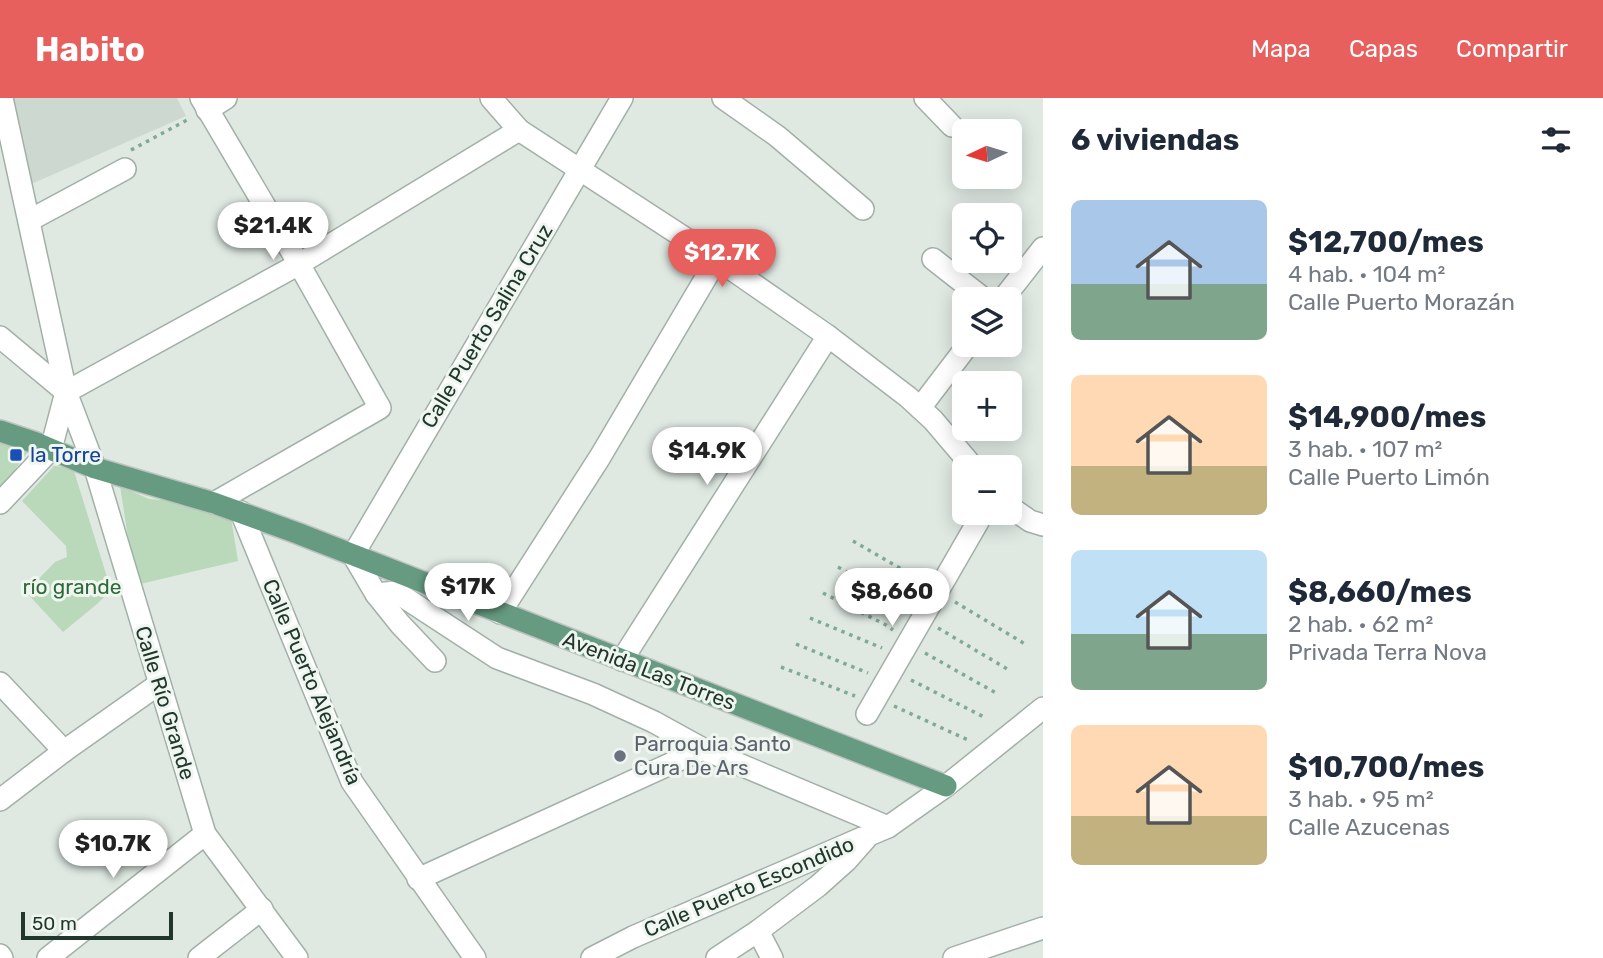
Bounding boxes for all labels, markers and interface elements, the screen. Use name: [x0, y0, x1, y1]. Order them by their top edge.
text: Habito: [35, 30, 145, 69]
text: Mapa: [1251, 35, 1311, 63]
text: Capas: [1349, 35, 1418, 63]
text: Compartir: [1456, 35, 1568, 63]
north arrow: [952, 119, 1022, 189]
map controls: [952, 119, 1022, 525]
icon: filters: [1537, 121, 1575, 159]
text: 6 viviendas: [1071, 122, 1239, 158]
pin: $21.4K: [216, 202, 330, 262]
button: locate: [952, 203, 1022, 273]
text: $21.4K: [233, 211, 313, 239]
street label: Calle Puerto Salina Cruz: [416, 219, 557, 432]
text: $12,700/mes: [1288, 224, 1484, 260]
icon: home: [1127, 228, 1211, 312]
pin: $12.7K: [665, 230, 779, 289]
text: $12.7K: [684, 238, 760, 266]
text: 4 hab. · 104 m²: [1288, 260, 1445, 288]
button: layers: [952, 287, 1022, 357]
text: Calle Puerto Morazán: [1288, 288, 1515, 316]
button: +: [952, 371, 1022, 441]
text: $14,900/mes: [1288, 399, 1486, 435]
icon: home: [1127, 403, 1211, 487]
pin: $14.9K: [650, 428, 764, 487]
text: 3 hab. · 107 m²: [1288, 435, 1442, 463]
text: $14.9K: [668, 436, 746, 464]
place label: la Torre: [30, 442, 101, 467]
marker: la Torre: [8, 447, 24, 463]
button: −: [952, 455, 1022, 525]
text: Calle Puerto Limón: [1288, 463, 1490, 491]
pin: $17K: [427, 564, 509, 623]
pin: $8,660: [835, 568, 949, 628]
text: $17K: [440, 572, 496, 600]
park label: río grande: [22, 574, 122, 599]
text: $8,660/mes: [1288, 574, 1472, 610]
street label: Calle Puerto Alejandría: [258, 575, 367, 788]
text: $8,660: [851, 577, 933, 605]
icon: home: [1127, 578, 1211, 662]
text: 2 hab. · 62 m²: [1288, 610, 1433, 638]
street label: Calle Río Grande: [130, 623, 201, 783]
street label: Avenida Las Torres: [559, 626, 739, 715]
text: Privada Terra Nova: [1288, 638, 1487, 666]
place label: Parroquia Santo Cura De Ars: [634, 731, 791, 780]
marker: Parroquia Santo Cura De Ars: [612, 748, 628, 764]
text: $10,700/mes: [1288, 749, 1484, 785]
icon: home: [1127, 753, 1211, 837]
text: 3 hab. · 95 m²: [1288, 785, 1434, 813]
text: Calle Azucenas: [1288, 813, 1450, 841]
pin: $10.7K: [56, 820, 170, 880]
text: $10.7K: [75, 829, 151, 857]
street label: Calle Puerto Escondido: [640, 831, 858, 942]
scale bar: [21, 909, 173, 941]
text: 50 m: [32, 912, 77, 935]

